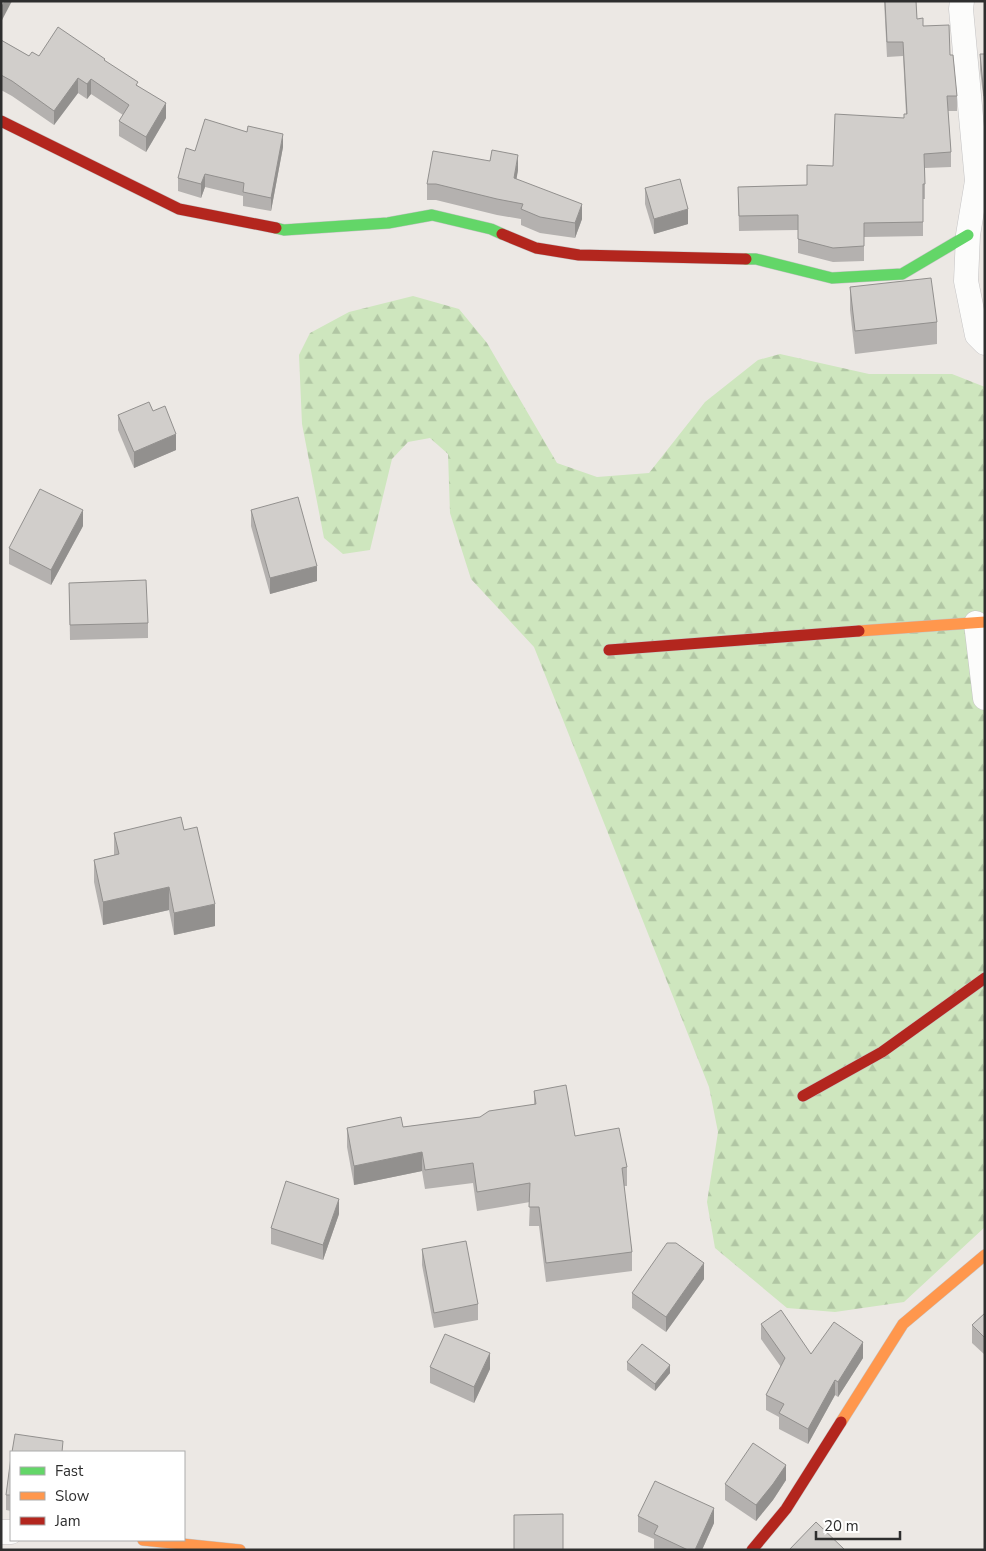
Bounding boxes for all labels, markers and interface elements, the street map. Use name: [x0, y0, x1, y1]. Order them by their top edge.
legend: [10, 1451, 185, 1541]
text: Fast: [55, 1461, 84, 1481]
text: Slow: [55, 1486, 90, 1506]
scale bar: [816, 1508, 900, 1540]
text: Jam: [54, 1511, 81, 1531]
text: 20 m: [824, 1516, 859, 1536]

